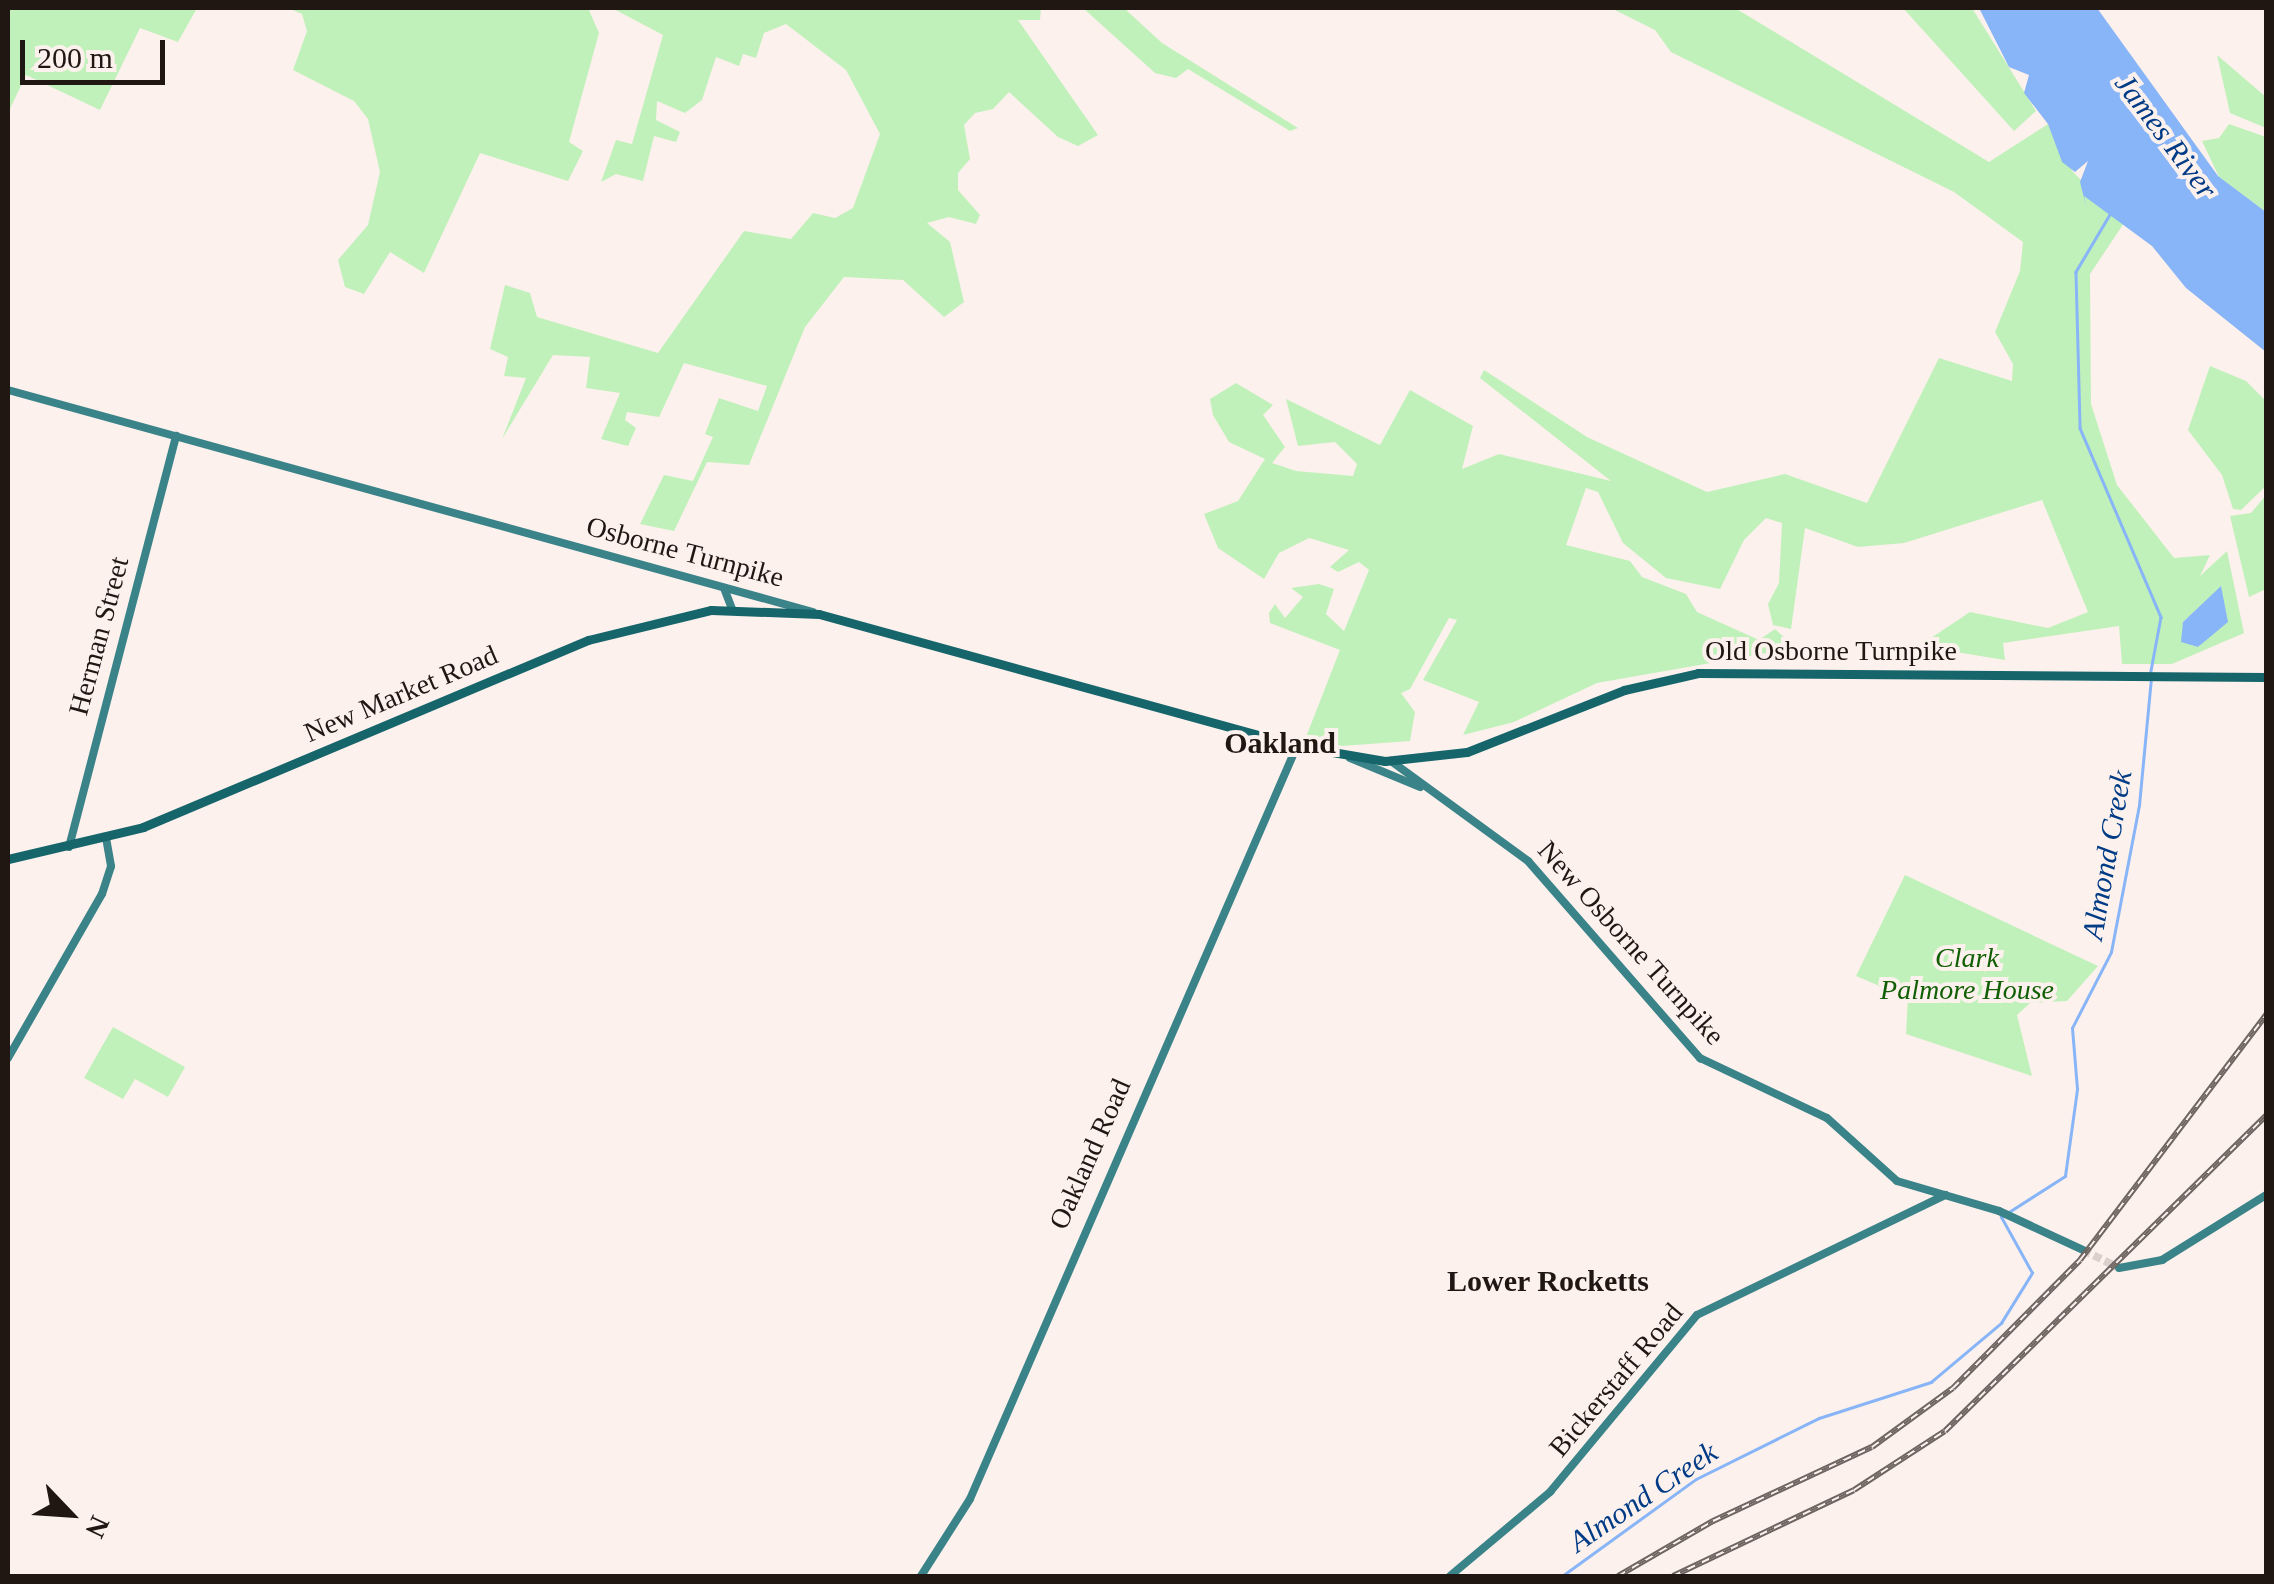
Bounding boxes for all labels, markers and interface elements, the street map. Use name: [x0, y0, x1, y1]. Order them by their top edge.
scale bar: [25, 20, 170, 82]
text: 200 m: [37, 41, 113, 74]
water label: James River: [2107, 66, 2225, 206]
street label: Osborne Turnpike: [582, 509, 788, 595]
street label: Herman Street: [62, 553, 136, 719]
street label: Old Osborne Turnpike: [1705, 634, 1957, 668]
street label: New Market Road: [299, 638, 503, 750]
district label: Oakland: [1224, 725, 1336, 761]
water label: Almond Creek: [2074, 768, 2140, 942]
street label: New Osborne Turnpike: [1530, 834, 1732, 1052]
park label: Clark Palmore House: [1880, 941, 2054, 1007]
street label: Oakland Road: [1042, 1074, 1138, 1234]
district label: Lower Rocketts: [1447, 1263, 1649, 1299]
street label: Bickerstaff Road: [1542, 1296, 1690, 1464]
water label: Almond Creek: [1562, 1434, 1724, 1560]
north arrow: [20, 1464, 120, 1564]
text: N: [79, 1511, 116, 1543]

